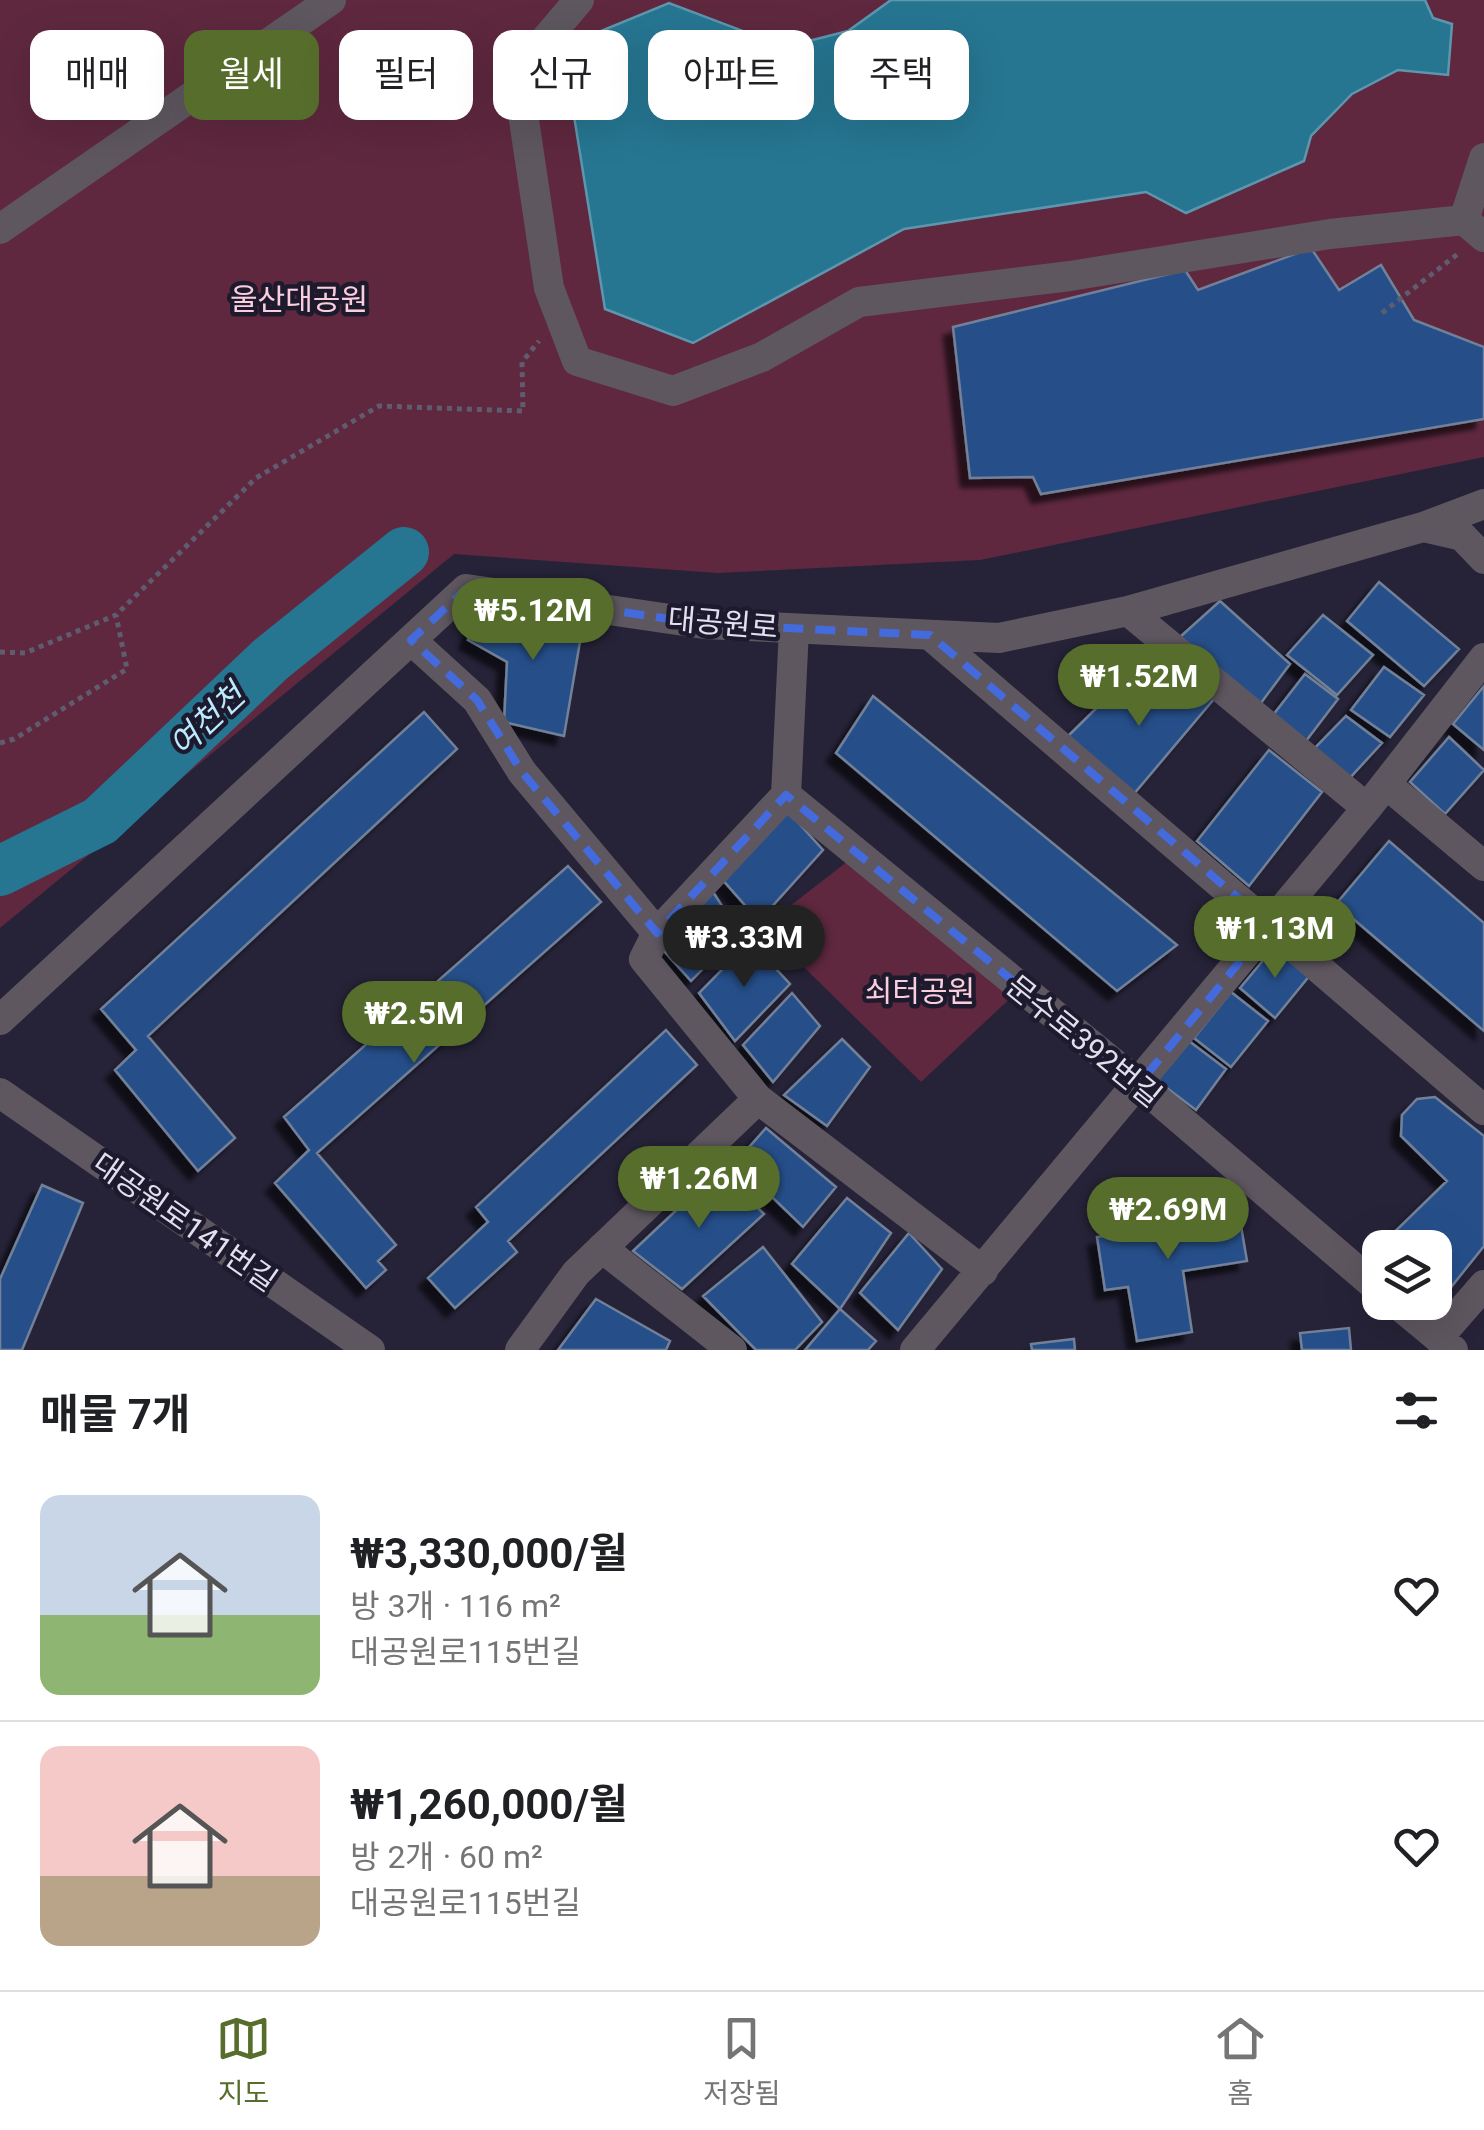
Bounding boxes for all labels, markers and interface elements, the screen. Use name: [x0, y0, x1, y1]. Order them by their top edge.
chip: 매매: [30, 30, 164, 120]
chip: 월세: [184, 30, 319, 120]
chip: 필터: [339, 30, 473, 120]
chip: 신규: [493, 30, 628, 120]
chip: 아파트: [648, 30, 814, 120]
chip: 주택: [834, 30, 969, 120]
park label: 울산대공원: [230, 282, 368, 317]
pin: ₩5.12M: [452, 578, 614, 663]
text: ₩5.12M: [474, 591, 592, 629]
street label: 대공원로: [666, 601, 780, 645]
pin: ₩1.52M: [1058, 644, 1220, 729]
text: ₩1.52M: [1080, 657, 1198, 695]
water label: 여천천: [162, 674, 255, 764]
pin: ₩1.13M: [1194, 896, 1356, 981]
pin: ₩3.33M: [663, 905, 825, 990]
text: ₩1.13M: [1216, 909, 1334, 947]
text: ₩3.33M: [685, 918, 803, 956]
street label: 문수로392번길: [1000, 968, 1168, 1114]
park label: 쇠터공원: [865, 974, 975, 1009]
pin: ₩2.5M: [344, 981, 484, 1066]
text: ₩2.5M: [364, 994, 464, 1032]
street label: 대공원로141번길: [86, 1146, 284, 1298]
pin: ₩1.26M: [618, 1146, 780, 1231]
text: ₩1.26M: [640, 1159, 758, 1197]
pin: ₩2.69M: [1087, 1177, 1249, 1262]
text: ₩2.69M: [1109, 1190, 1227, 1228]
map controls: [1362, 1230, 1452, 1320]
button: layers: [1362, 1230, 1452, 1320]
icon: filters: [1389, 1383, 1444, 1438]
text: 매물 7개: [40, 1390, 190, 1439]
text: ₩3,330,000/월: [350, 1529, 628, 1578]
icon: home: [120, 1535, 240, 1655]
icon: heart: [1389, 1568, 1444, 1623]
text: 방 3개 · 116 m²: [350, 1587, 561, 1625]
text: 대공원로115번길: [350, 1633, 581, 1671]
text: ₩1,260,000/월: [350, 1780, 628, 1829]
icon: home: [120, 1786, 240, 1906]
icon: heart: [1389, 1819, 1444, 1874]
text: 방 2개 · 60 m²: [350, 1838, 543, 1876]
text: 대공원로115번길: [350, 1884, 581, 1922]
tab: 지도: [216, 2011, 271, 2111]
tab: 저장됨: [703, 2011, 781, 2111]
tab: 홈: [1213, 2011, 1268, 2111]

